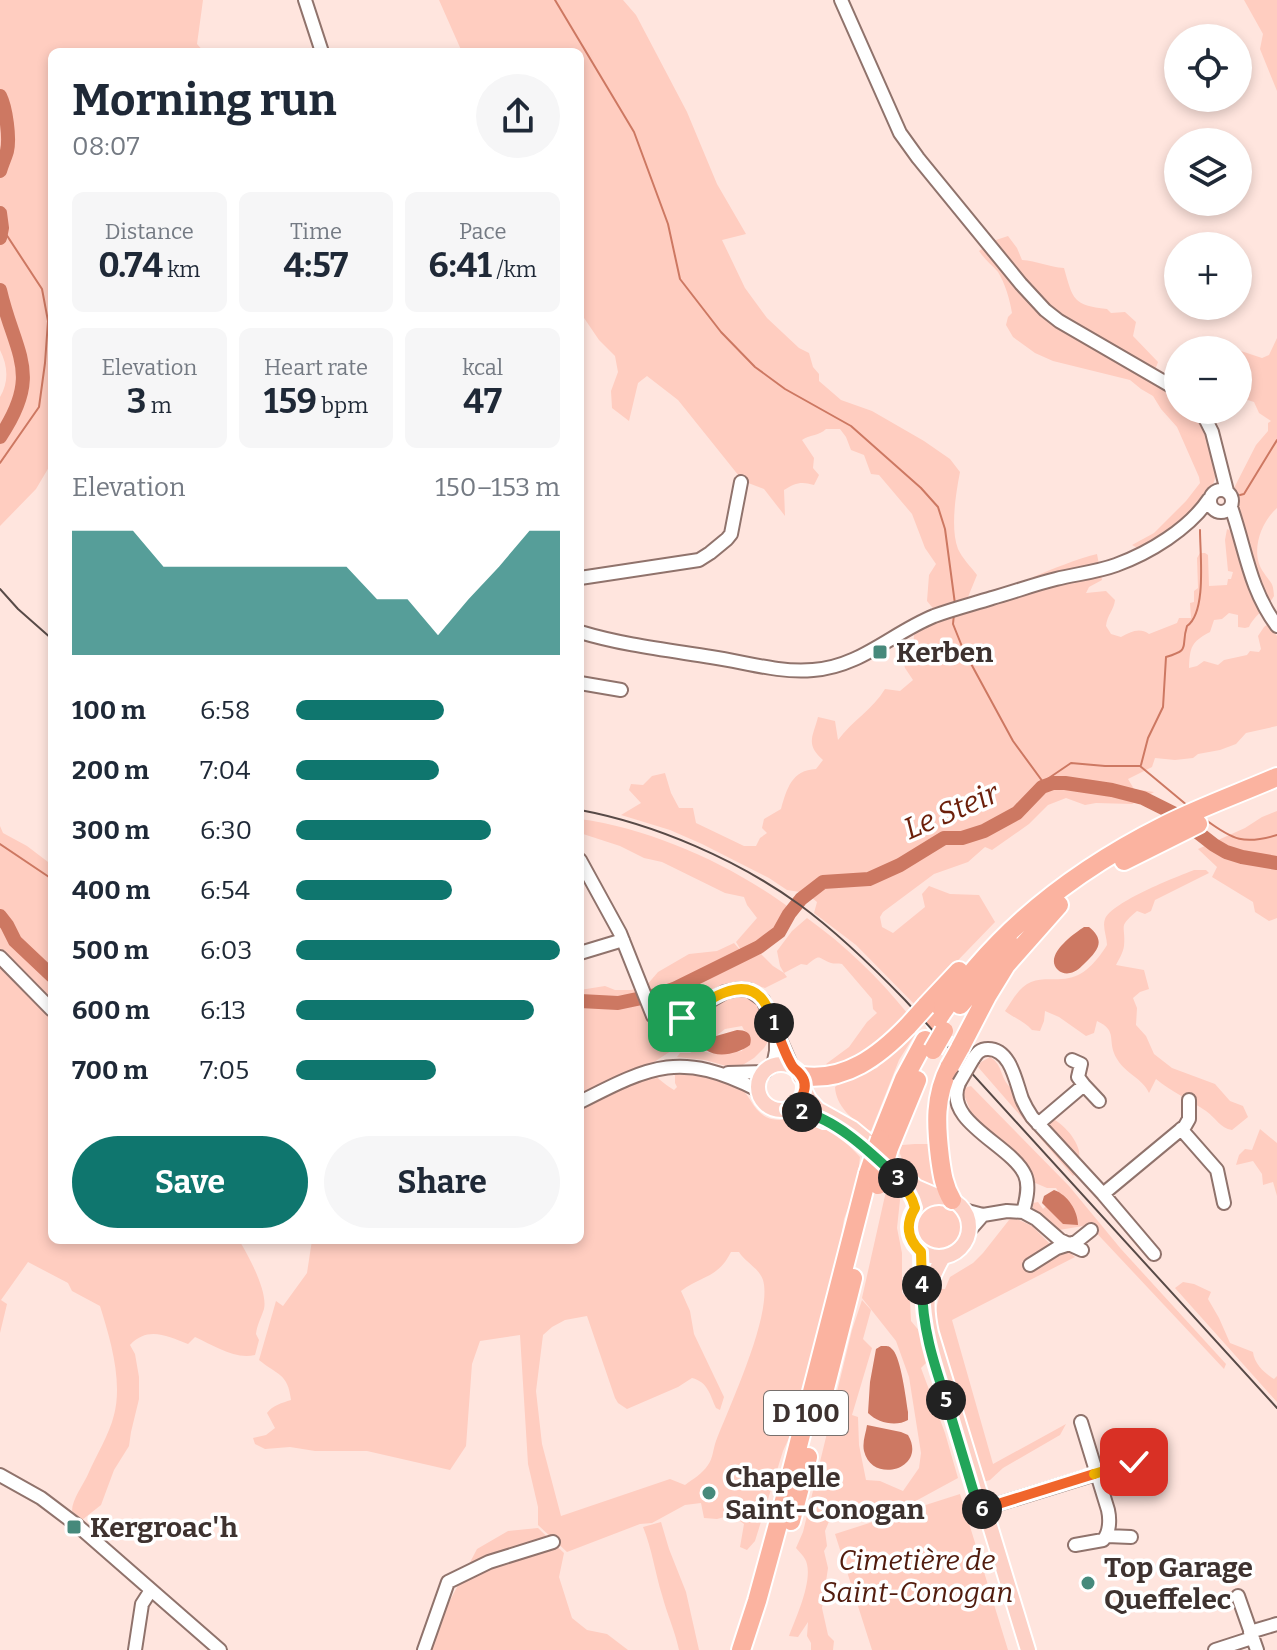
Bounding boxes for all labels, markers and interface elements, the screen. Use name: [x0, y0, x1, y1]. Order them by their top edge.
map controls: [1164, 24, 1252, 424]
button: locate: [1164, 24, 1252, 112]
text: Morning run: [72, 74, 336, 127]
button: share: [476, 74, 560, 158]
button: layers: [1164, 128, 1252, 216]
text: 08:07: [72, 131, 140, 162]
text: Distance: [105, 218, 194, 245]
text: Time: [290, 218, 342, 245]
text: Pace: [459, 218, 506, 245]
button: +: [1164, 232, 1252, 320]
text: 0.74: [98, 245, 163, 286]
text: 4:57: [284, 245, 348, 286]
text: 6:41: [429, 245, 492, 286]
text: km: [163, 256, 200, 283]
text: /km: [492, 256, 537, 283]
button: −: [1164, 336, 1252, 424]
text: Elevation: [101, 354, 197, 381]
text: Heart rate: [264, 354, 368, 381]
text: kcal: [462, 354, 503, 381]
text: 3: [127, 381, 146, 422]
text: 159: [264, 381, 317, 422]
text: 47: [463, 381, 502, 422]
text: m: [146, 392, 172, 419]
text: bpm: [317, 392, 368, 419]
text: Elevation: [72, 472, 185, 503]
text: 150–153 m: [435, 472, 560, 503]
place label: Kerben: [896, 636, 993, 669]
marker: Kerben: [871, 643, 889, 661]
text: 100 m: [72, 695, 146, 726]
text: 6:58: [200, 695, 250, 726]
text: 200 m: [72, 755, 149, 786]
text: 7:04: [200, 755, 250, 786]
water label: Le Steir: [898, 774, 1005, 847]
text: 300 m: [72, 815, 149, 846]
text: 6:30: [200, 815, 252, 846]
text: 400 m: [72, 875, 150, 906]
text: 6:54: [200, 875, 250, 906]
text: 500 m: [72, 935, 149, 966]
text: 6:03: [200, 935, 252, 966]
pin: [648, 984, 716, 1052]
text: 600 m: [72, 995, 150, 1026]
text: 6:13: [200, 995, 246, 1026]
icon: arrive: [660, 996, 704, 1040]
pin: 1: [754, 1003, 794, 1043]
text: 1: [769, 1009, 779, 1036]
text: 700 m: [72, 1055, 148, 1086]
text: 7:05: [200, 1055, 249, 1086]
pin: 2: [782, 1092, 822, 1132]
text: 2: [796, 1098, 808, 1125]
button: Save: [72, 1136, 308, 1228]
button: Share: [324, 1136, 560, 1228]
pin: 3: [878, 1158, 918, 1198]
text: 3: [892, 1164, 904, 1191]
pin: 4: [902, 1265, 942, 1305]
text: 4: [915, 1271, 929, 1298]
pin: 5: [926, 1380, 966, 1420]
text: 5: [940, 1386, 952, 1413]
road number: D 100: [764, 1391, 848, 1435]
pin: [1100, 1428, 1168, 1496]
icon: check: [1112, 1440, 1156, 1484]
place label: Chapelle Saint-Conogan: [725, 1461, 924, 1526]
marker: Chapelle Saint-Conogan: [700, 1484, 718, 1502]
pin: 6: [962, 1489, 1002, 1529]
text: 6: [975, 1495, 989, 1522]
place label: Kergroac'h: [90, 1511, 238, 1544]
marker: Kergroac'h: [65, 1518, 83, 1536]
park label: Cimetière de Saint-Conogan: [821, 1544, 1013, 1609]
place label: Top Garage Queffelec: [1104, 1551, 1253, 1616]
marker: Top Garage Queffelec: [1079, 1574, 1097, 1592]

